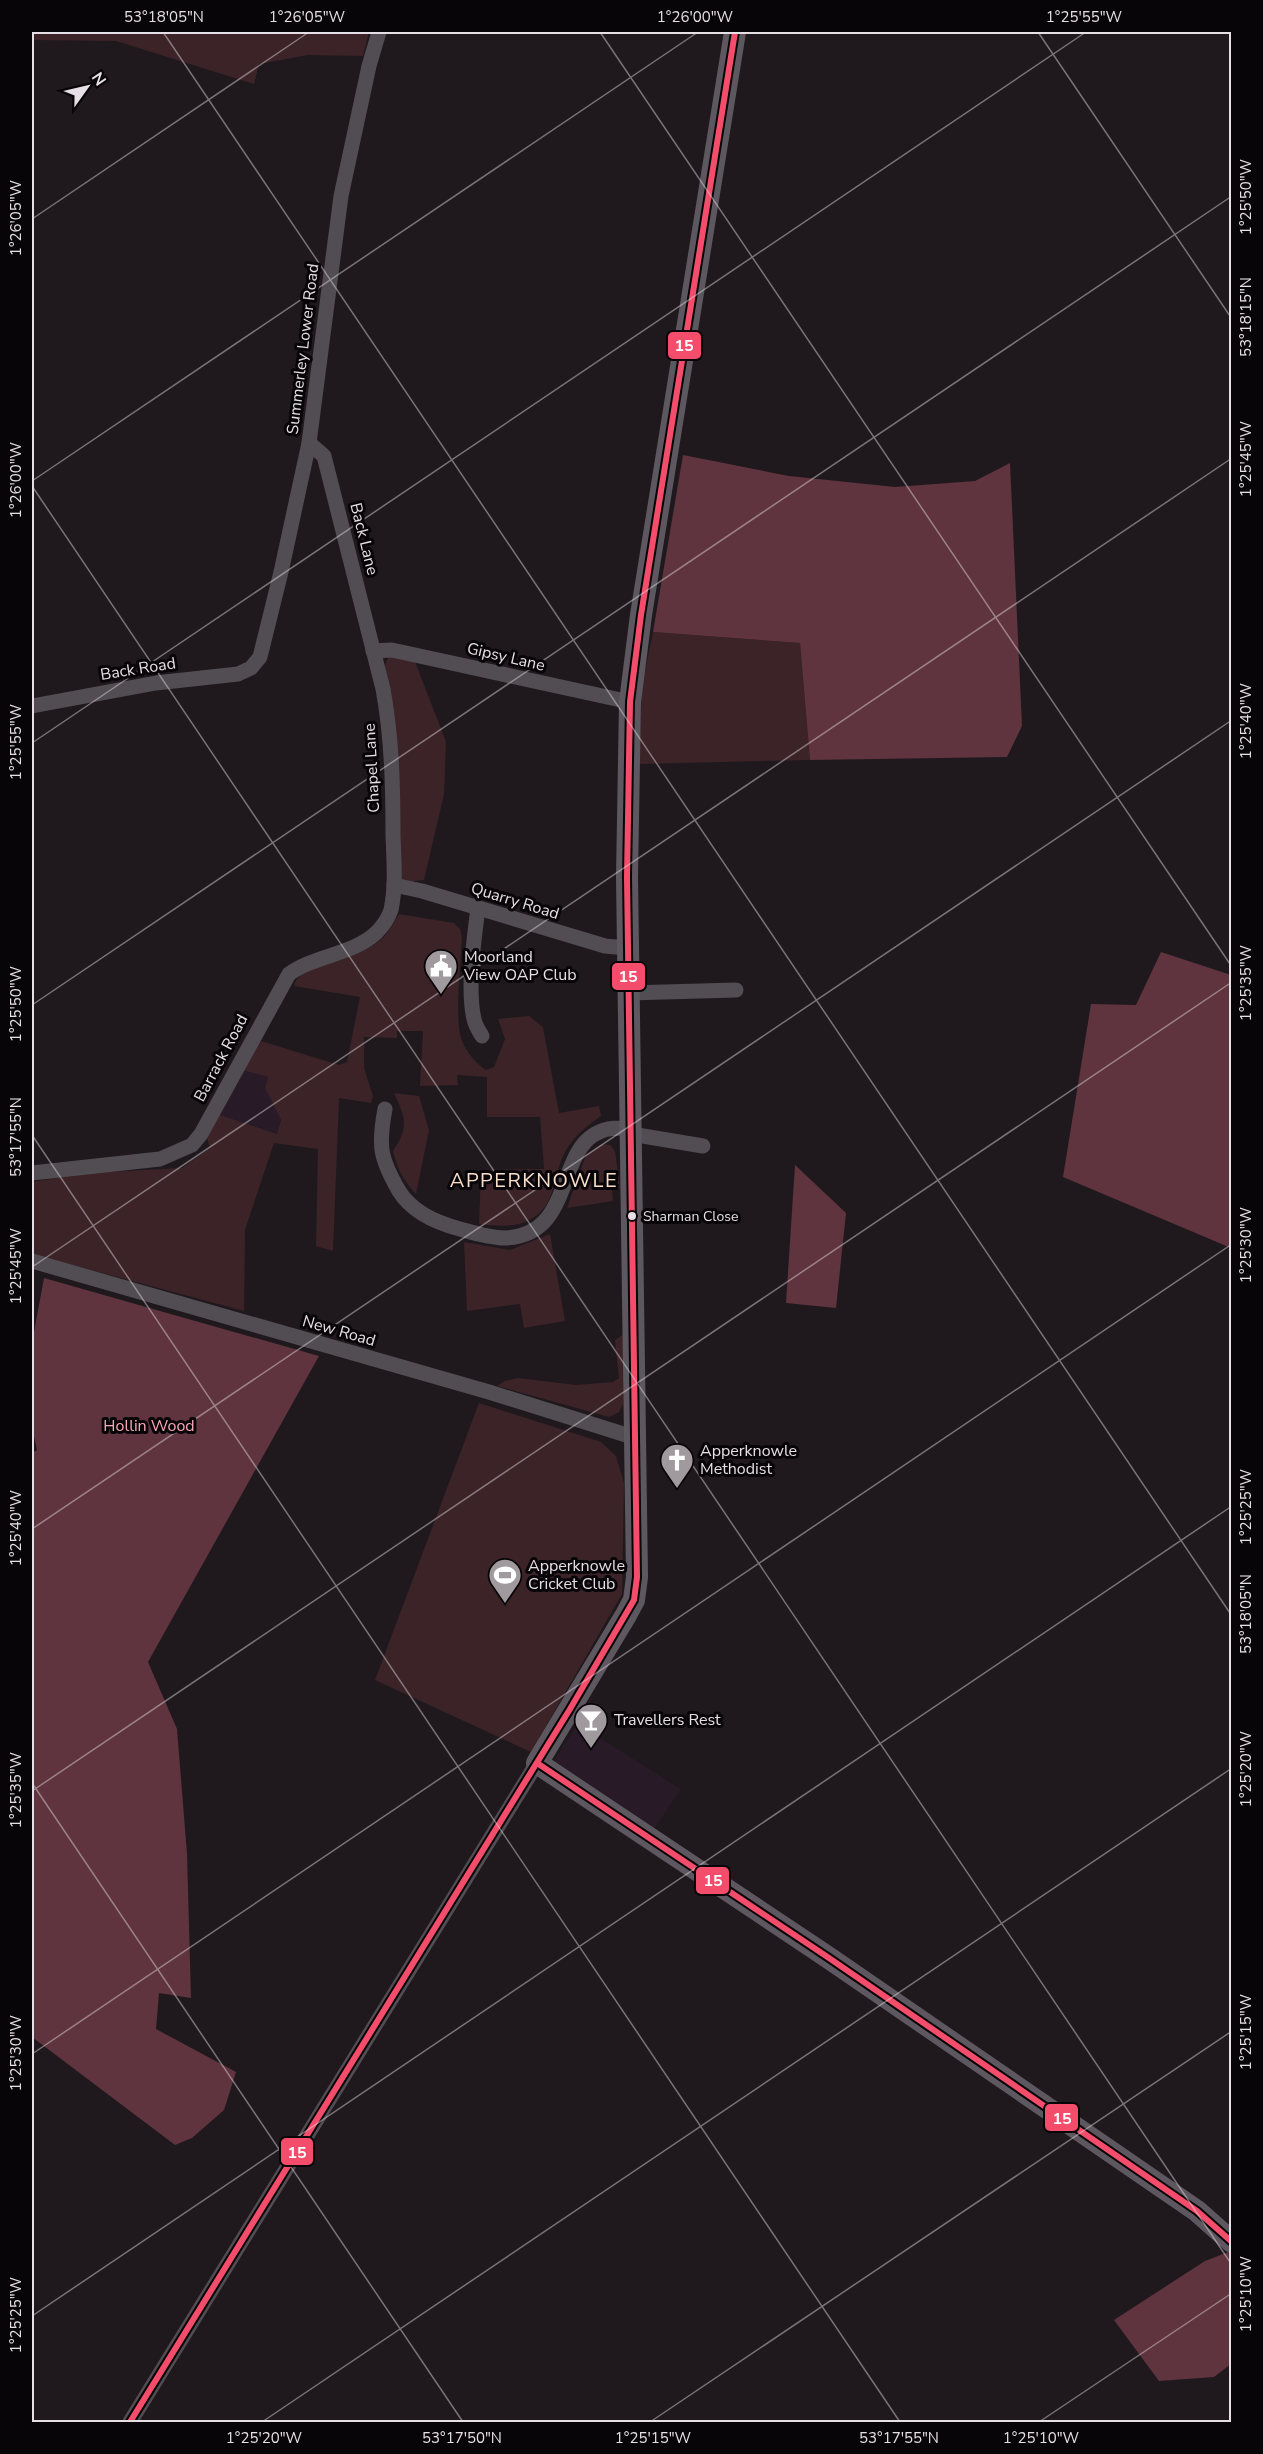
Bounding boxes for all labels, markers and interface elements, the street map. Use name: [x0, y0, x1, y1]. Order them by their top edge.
text: 53°18'05"N: [124, 7, 204, 27]
text: 1°26'05"W: [269, 7, 346, 27]
text: 1°26'00"W: [657, 7, 734, 27]
text: 1°25'55"W: [1046, 7, 1123, 27]
north arrow: [57, 57, 117, 117]
text: N: [86, 68, 111, 90]
text: 1°25'50"W: [1236, 158, 1256, 235]
text: 1°26'05"W: [6, 179, 26, 256]
street label: Summerley Lower Road: [282, 262, 324, 436]
text: 53°18'15"N: [1236, 277, 1256, 357]
line badge: 15: [667, 331, 702, 360]
text: 15: [674, 335, 694, 357]
text: 1°25'45"W: [1236, 420, 1256, 497]
text: 1°26'00"W: [6, 441, 26, 518]
street label: Back Lane: [344, 501, 384, 577]
street label: Gipsy Lane: [465, 637, 547, 677]
street label: Back Road: [99, 652, 177, 686]
text: 1°25'40"W: [1236, 682, 1256, 759]
text: 1°25'55"W: [6, 703, 26, 780]
street label: Chapel Lane: [359, 723, 385, 813]
street label: Quarry Road: [468, 877, 562, 925]
text: 1°25'35"W: [1236, 944, 1256, 1021]
place label: Moorland View OAP Club: [463, 946, 577, 986]
public building icon: Moorland View OAP Club: [423, 948, 459, 995]
line badge: 15: [611, 962, 646, 991]
text: 1°25'50"W: [6, 965, 26, 1042]
text: 15: [618, 966, 638, 988]
street label: Barrack Road: [189, 1010, 253, 1106]
text: 53°17'55"N: [6, 1097, 26, 1177]
district label: APPERKNOWLE: [450, 1167, 618, 1194]
text: 1°25'30"W: [1236, 1206, 1256, 1283]
place label: Sharman Close: [643, 1207, 738, 1226]
marker: Sharman Close: [626, 1210, 638, 1222]
text: 1°25'45"W: [6, 1227, 26, 1304]
street label: New Road: [300, 1310, 378, 1352]
park label: Hollin Wood: [103, 1415, 195, 1437]
place label: Apperknowle Methodist: [700, 1440, 797, 1480]
church icon: Apperknowle Methodist: [659, 1442, 695, 1489]
text: 1°25'25"W: [1236, 1468, 1256, 1545]
text: 1°25'40"W: [6, 1489, 26, 1566]
place label: Apperknowle Cricket Club: [528, 1555, 625, 1595]
sports icon: Apperknowle Cricket Club: [487, 1557, 523, 1604]
text: 53°18'05"N: [1236, 1574, 1256, 1654]
bar icon: Travellers Rest: [573, 1702, 609, 1749]
place label: Travellers Rest: [614, 1709, 721, 1731]
text: 1°25'20"W: [1236, 1730, 1256, 1807]
text: 1°25'35"W: [6, 1751, 26, 1828]
line badge: 15: [695, 1866, 730, 1895]
text: 15: [703, 1870, 723, 1892]
text: 1°25'15"W: [1236, 1993, 1256, 2070]
text: 1°25'30"W: [6, 2014, 26, 2091]
line badge: 15: [1044, 2103, 1079, 2132]
text: 15: [1052, 2108, 1072, 2130]
line badge: 15: [280, 2137, 314, 2166]
text: 15: [287, 2142, 307, 2164]
text: 1°25'10"W: [1236, 2255, 1256, 2332]
text: 1°25'25"W: [6, 2276, 26, 2353]
text: 1°25'20"W: [226, 2428, 303, 2448]
text: 53°17'50"N: [422, 2428, 502, 2448]
text: 1°25'15"W: [615, 2428, 692, 2448]
text: 53°17'55"N: [859, 2428, 939, 2448]
text: 1°25'10"W: [1003, 2428, 1080, 2448]

